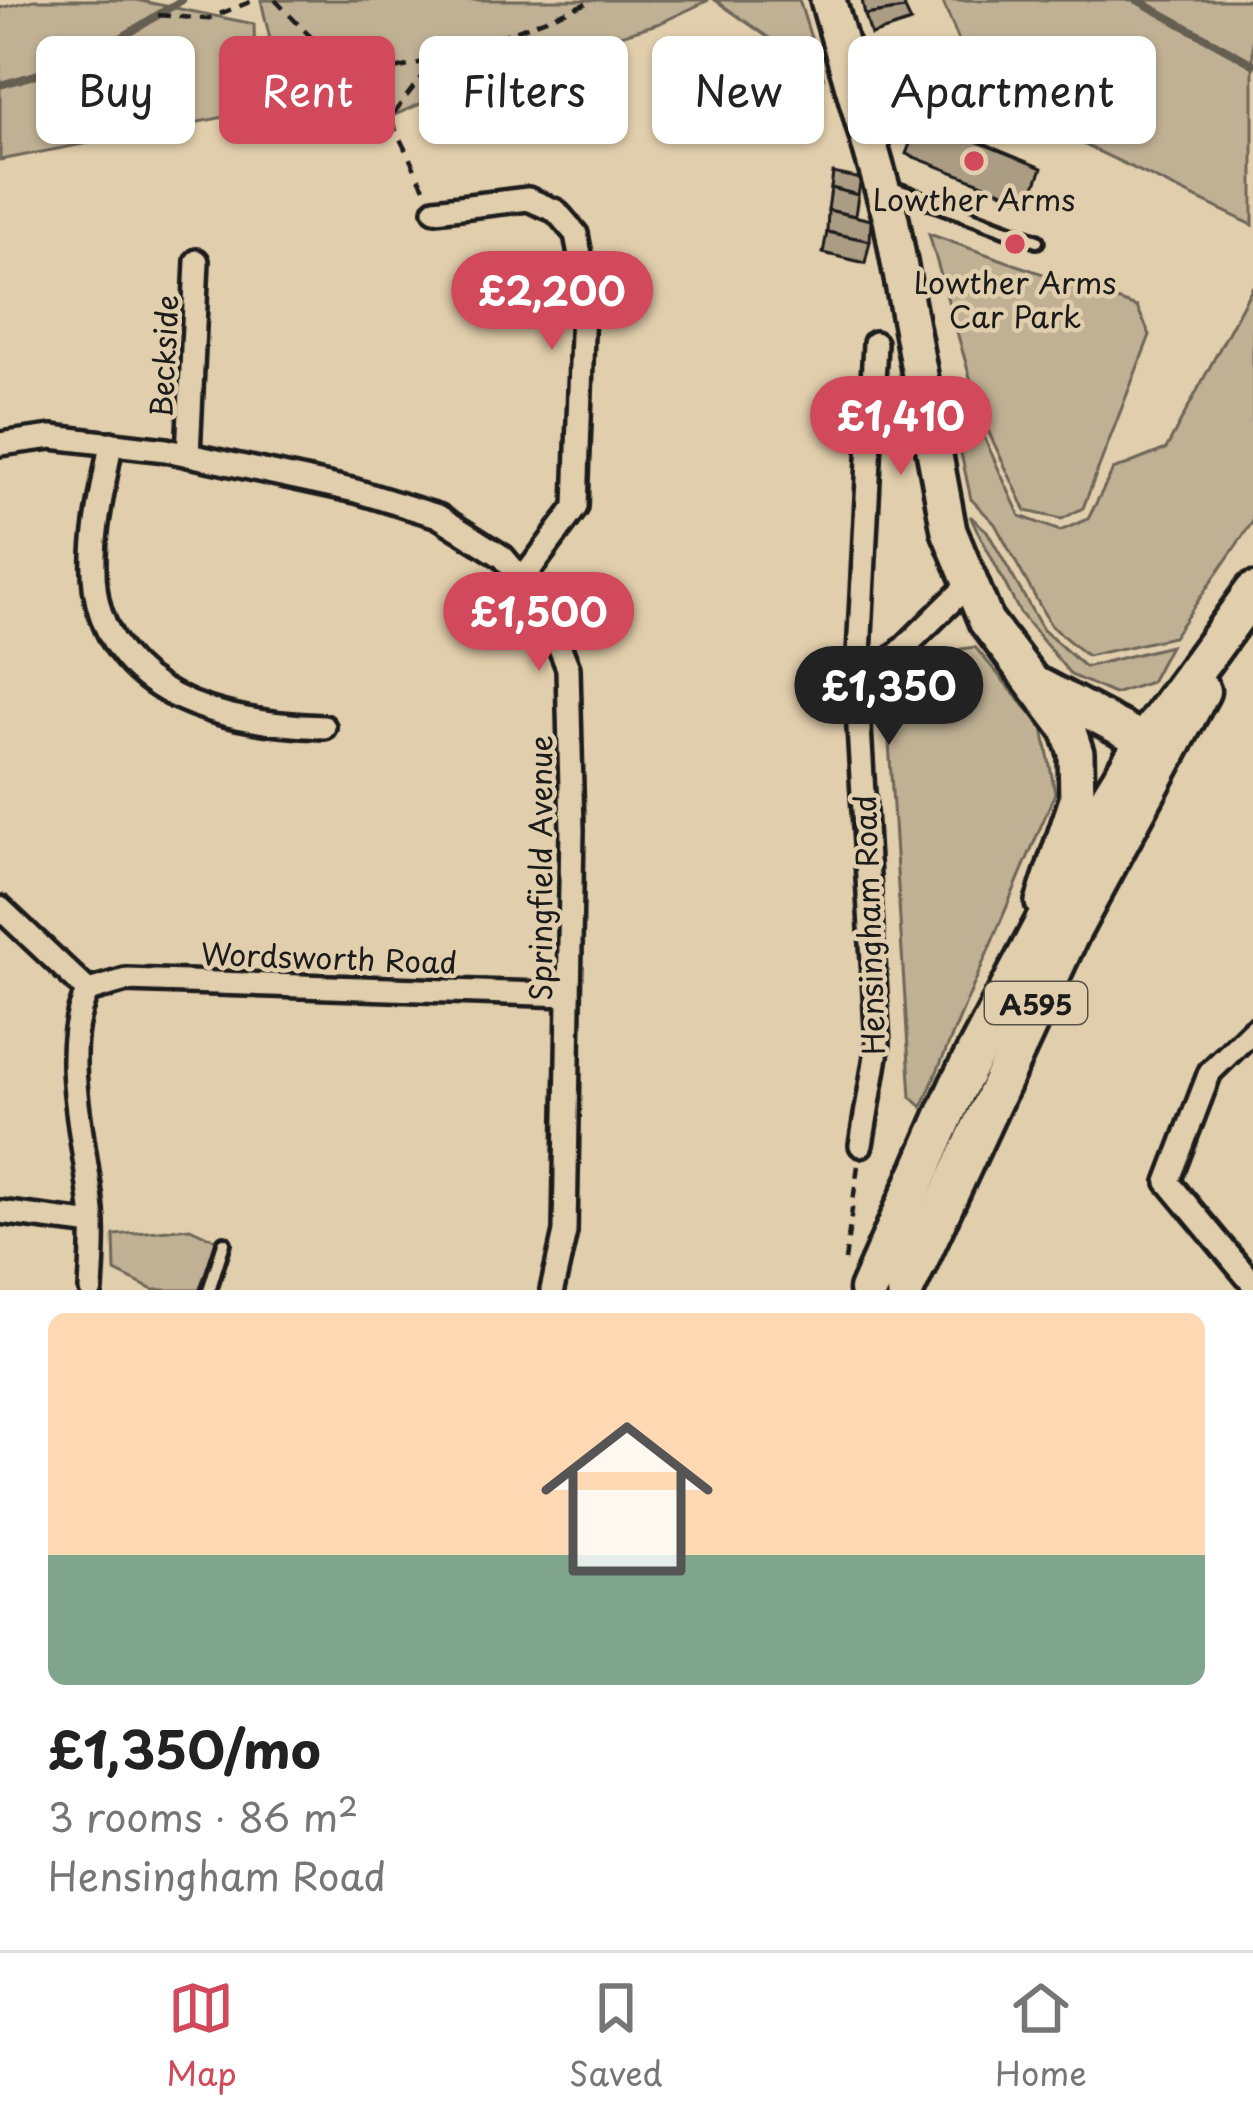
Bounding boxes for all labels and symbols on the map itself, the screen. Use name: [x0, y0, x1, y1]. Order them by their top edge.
marker: Lowther Arms: [961, 148, 987, 174]
place label: Lowther Arms: [873, 176, 1075, 221]
marker: Lowther Arms Car Park: [1002, 231, 1028, 257]
pin: £2,200: [454, 251, 650, 353]
place label: Lowther Arms Car Park: [914, 259, 1116, 338]
street label: Beckside: [137, 293, 189, 419]
pin: £1,410: [803, 376, 999, 478]
pin: £1,500: [441, 572, 637, 674]
pin: £1,350: [791, 646, 987, 748]
street label: Springfield Avenue: [517, 735, 562, 1001]
street label: Hensingham Road: [841, 794, 895, 1056]
street label: Wordsworth Road: [200, 930, 458, 984]
road number: A595: [985, 982, 1087, 1024]

